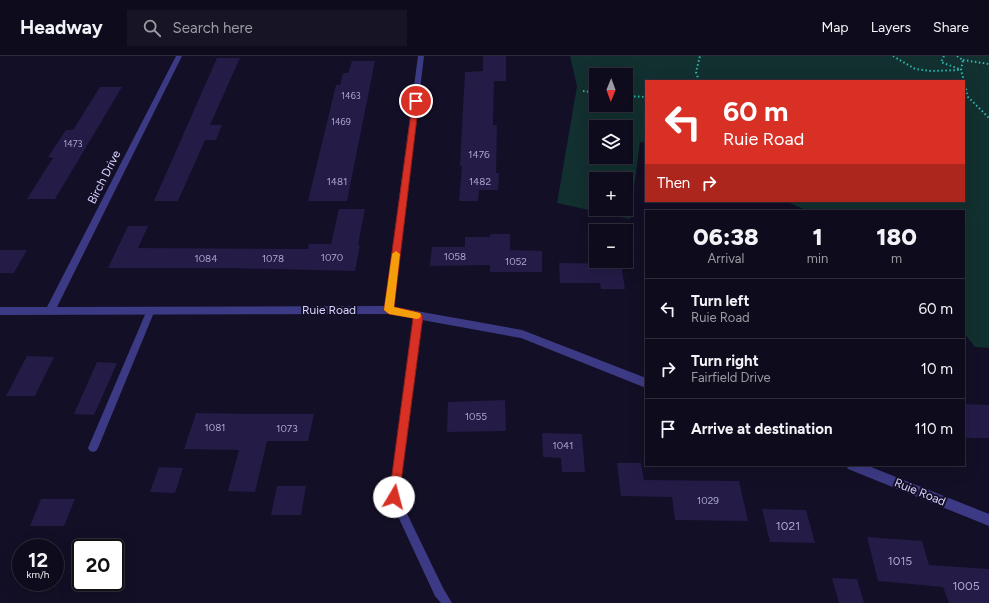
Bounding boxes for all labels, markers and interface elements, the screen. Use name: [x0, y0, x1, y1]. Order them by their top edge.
search box: [127, 10, 407, 46]
text: Headway: [20, 16, 103, 39]
icon: search: [141, 17, 163, 39]
text: Search here: [173, 19, 253, 37]
text: Map: [821, 19, 849, 36]
text: Layers: [871, 19, 911, 36]
text: Share: [933, 19, 969, 36]
north arrow: [589, 68, 633, 112]
map controls: [589, 68, 633, 268]
pin: [399, 84, 433, 118]
house number: 1463: [341, 90, 361, 101]
icon: arrive: [405, 90, 427, 112]
text: 60 m: [723, 94, 788, 128]
icon: left: [657, 96, 709, 148]
house number: 1469: [331, 116, 351, 127]
button: layers: [589, 120, 633, 164]
text: Ruie Road: [723, 128, 804, 150]
house number: 1473: [63, 138, 83, 149]
street label: Birch Drive: [85, 148, 124, 206]
house number: 1476: [468, 148, 490, 161]
button: +: [589, 172, 633, 216]
icon: right: [698, 172, 720, 194]
text: Then: [657, 174, 690, 192]
house number: 1481: [327, 175, 347, 188]
house number: 1482: [469, 175, 491, 188]
text: 06:38: [693, 222, 759, 251]
text: 1: [812, 222, 823, 251]
text: 180: [876, 222, 917, 251]
button: −: [589, 224, 633, 268]
house number: 1058: [444, 250, 466, 263]
house number: 1070: [321, 251, 343, 264]
text: Arrival: [708, 251, 744, 266]
text: min: [807, 251, 828, 266]
text: m: [891, 251, 902, 266]
house number: 1084: [195, 252, 217, 265]
house number: 1078: [262, 252, 284, 265]
house number: 1052: [505, 255, 527, 268]
text: Turn left: [691, 292, 749, 310]
icon: left: [657, 298, 679, 320]
text: 60 m: [918, 300, 953, 318]
street label: Ruie Road: [302, 303, 356, 317]
text: Ruie Road: [691, 310, 750, 325]
text: Turn right: [691, 352, 759, 370]
icon: right: [657, 358, 679, 380]
text: 10 m: [921, 360, 953, 378]
text: Fairfield Drive: [691, 370, 771, 385]
house number: 1055: [465, 410, 487, 423]
icon: arrive: [657, 418, 679, 440]
text: Arrive at destination: [691, 420, 832, 438]
text: 110 m: [915, 420, 953, 438]
house number: 1081: [205, 421, 225, 434]
house number: 1073: [276, 422, 298, 435]
house number: 1041: [553, 439, 573, 452]
street label: Ruie Road: [892, 475, 948, 509]
position arrow: [373, 476, 415, 518]
house number: 1029: [697, 494, 719, 507]
house number: 1021: [776, 519, 800, 533]
speed limit sign: 20: [72, 539, 124, 591]
text: 12: [28, 548, 48, 572]
house number: 1015: [888, 554, 912, 568]
text: km/h: [27, 568, 49, 581]
house number: 1005: [952, 579, 980, 593]

